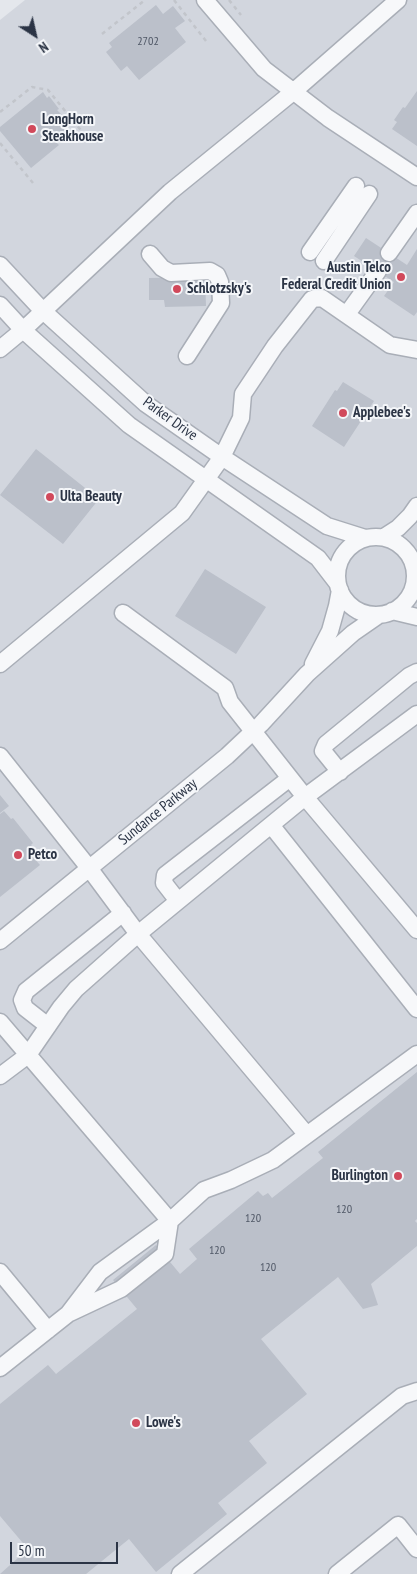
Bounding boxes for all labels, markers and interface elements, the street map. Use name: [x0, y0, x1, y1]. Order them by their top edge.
north arrow: [10, 10, 60, 60]
house number: 2702: [137, 35, 159, 49]
text: N: [35, 38, 52, 57]
place label: LongHorn Steakhouse: [42, 111, 104, 146]
marker: LongHorn Steakhouse: [26, 123, 38, 135]
place label: Austin Telco Federal Credit Union: [282, 259, 391, 294]
marker: Austin Telco Federal Credit Union: [395, 271, 407, 283]
place label: Schlotzsky's: [187, 280, 251, 298]
marker: Schlotzsky's: [171, 283, 183, 295]
street label: Parker Drive: [139, 393, 201, 445]
place label: Applebee's: [353, 404, 410, 422]
marker: Applebee's: [337, 407, 349, 419]
place label: Ulta Beauty: [60, 488, 122, 506]
marker: Ulta Beauty: [44, 491, 56, 503]
street label: Sundance Parkway: [115, 775, 201, 849]
place label: Petco: [28, 846, 57, 864]
marker: Petco: [12, 849, 24, 861]
place label: Burlington: [331, 1167, 388, 1185]
marker: Burlington: [392, 1170, 404, 1182]
house number: 120: [336, 1203, 352, 1217]
house number: 120: [245, 1212, 261, 1226]
house number: 120: [209, 1244, 225, 1258]
house number: 120: [260, 1261, 276, 1275]
place label: Lowe's: [146, 1414, 181, 1432]
marker: Lowe's: [130, 1417, 142, 1429]
scale bar: [12, 1532, 120, 1564]
text: 50 m: [18, 1541, 44, 1560]

